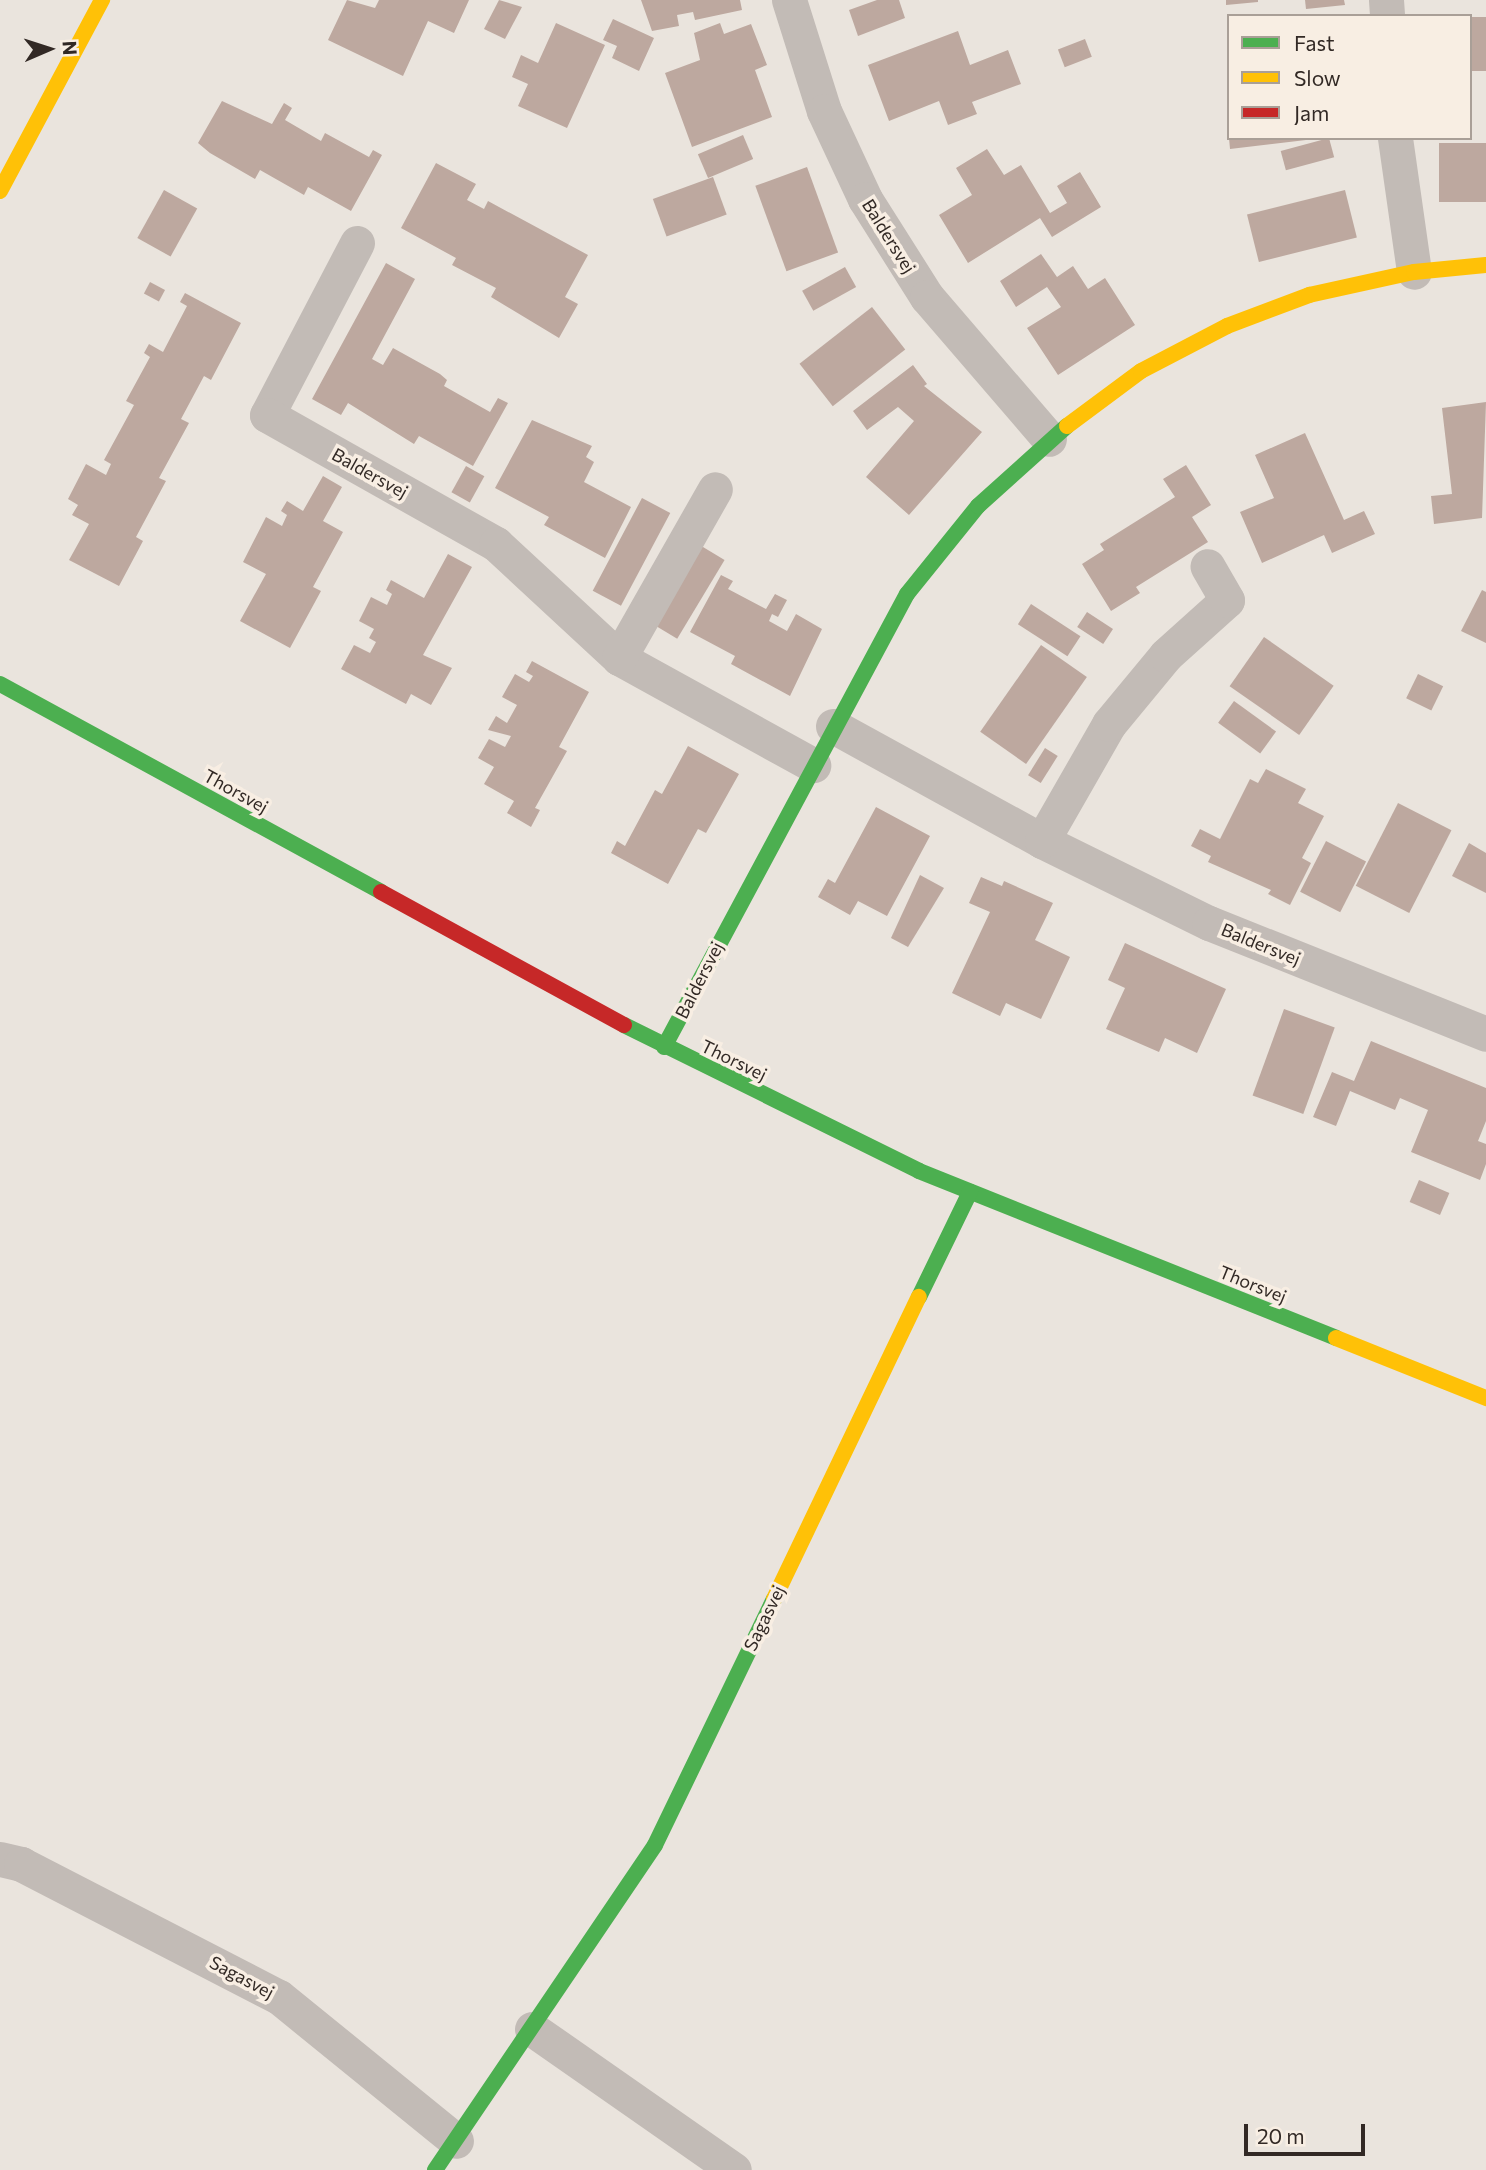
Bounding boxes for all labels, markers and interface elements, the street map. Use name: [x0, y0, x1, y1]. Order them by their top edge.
north arrow: [14, 14, 84, 84]
legend: [1227, 14, 1472, 140]
text: Fast: [1294, 30, 1335, 55]
text: N: [59, 40, 82, 56]
text: Slow: [1294, 65, 1341, 90]
text: Jam: [1294, 100, 1329, 125]
street label: Baldersvej: [858, 195, 920, 277]
street label: Baldersvej: [328, 443, 412, 503]
street label: Thorsvej: [200, 764, 272, 818]
street label: Baldersvej: [1218, 918, 1304, 970]
street label: Baldersvej: [670, 938, 728, 1022]
street label: Thorsvej: [698, 1035, 770, 1085]
street label: Thorsvej: [1216, 1261, 1290, 1307]
street label: Sagasvej: [739, 1582, 789, 1654]
street label: Sagasvej: [206, 1951, 278, 2003]
scale bar: [1248, 2110, 1369, 2154]
text: 20 m: [1257, 2123, 1305, 2148]

